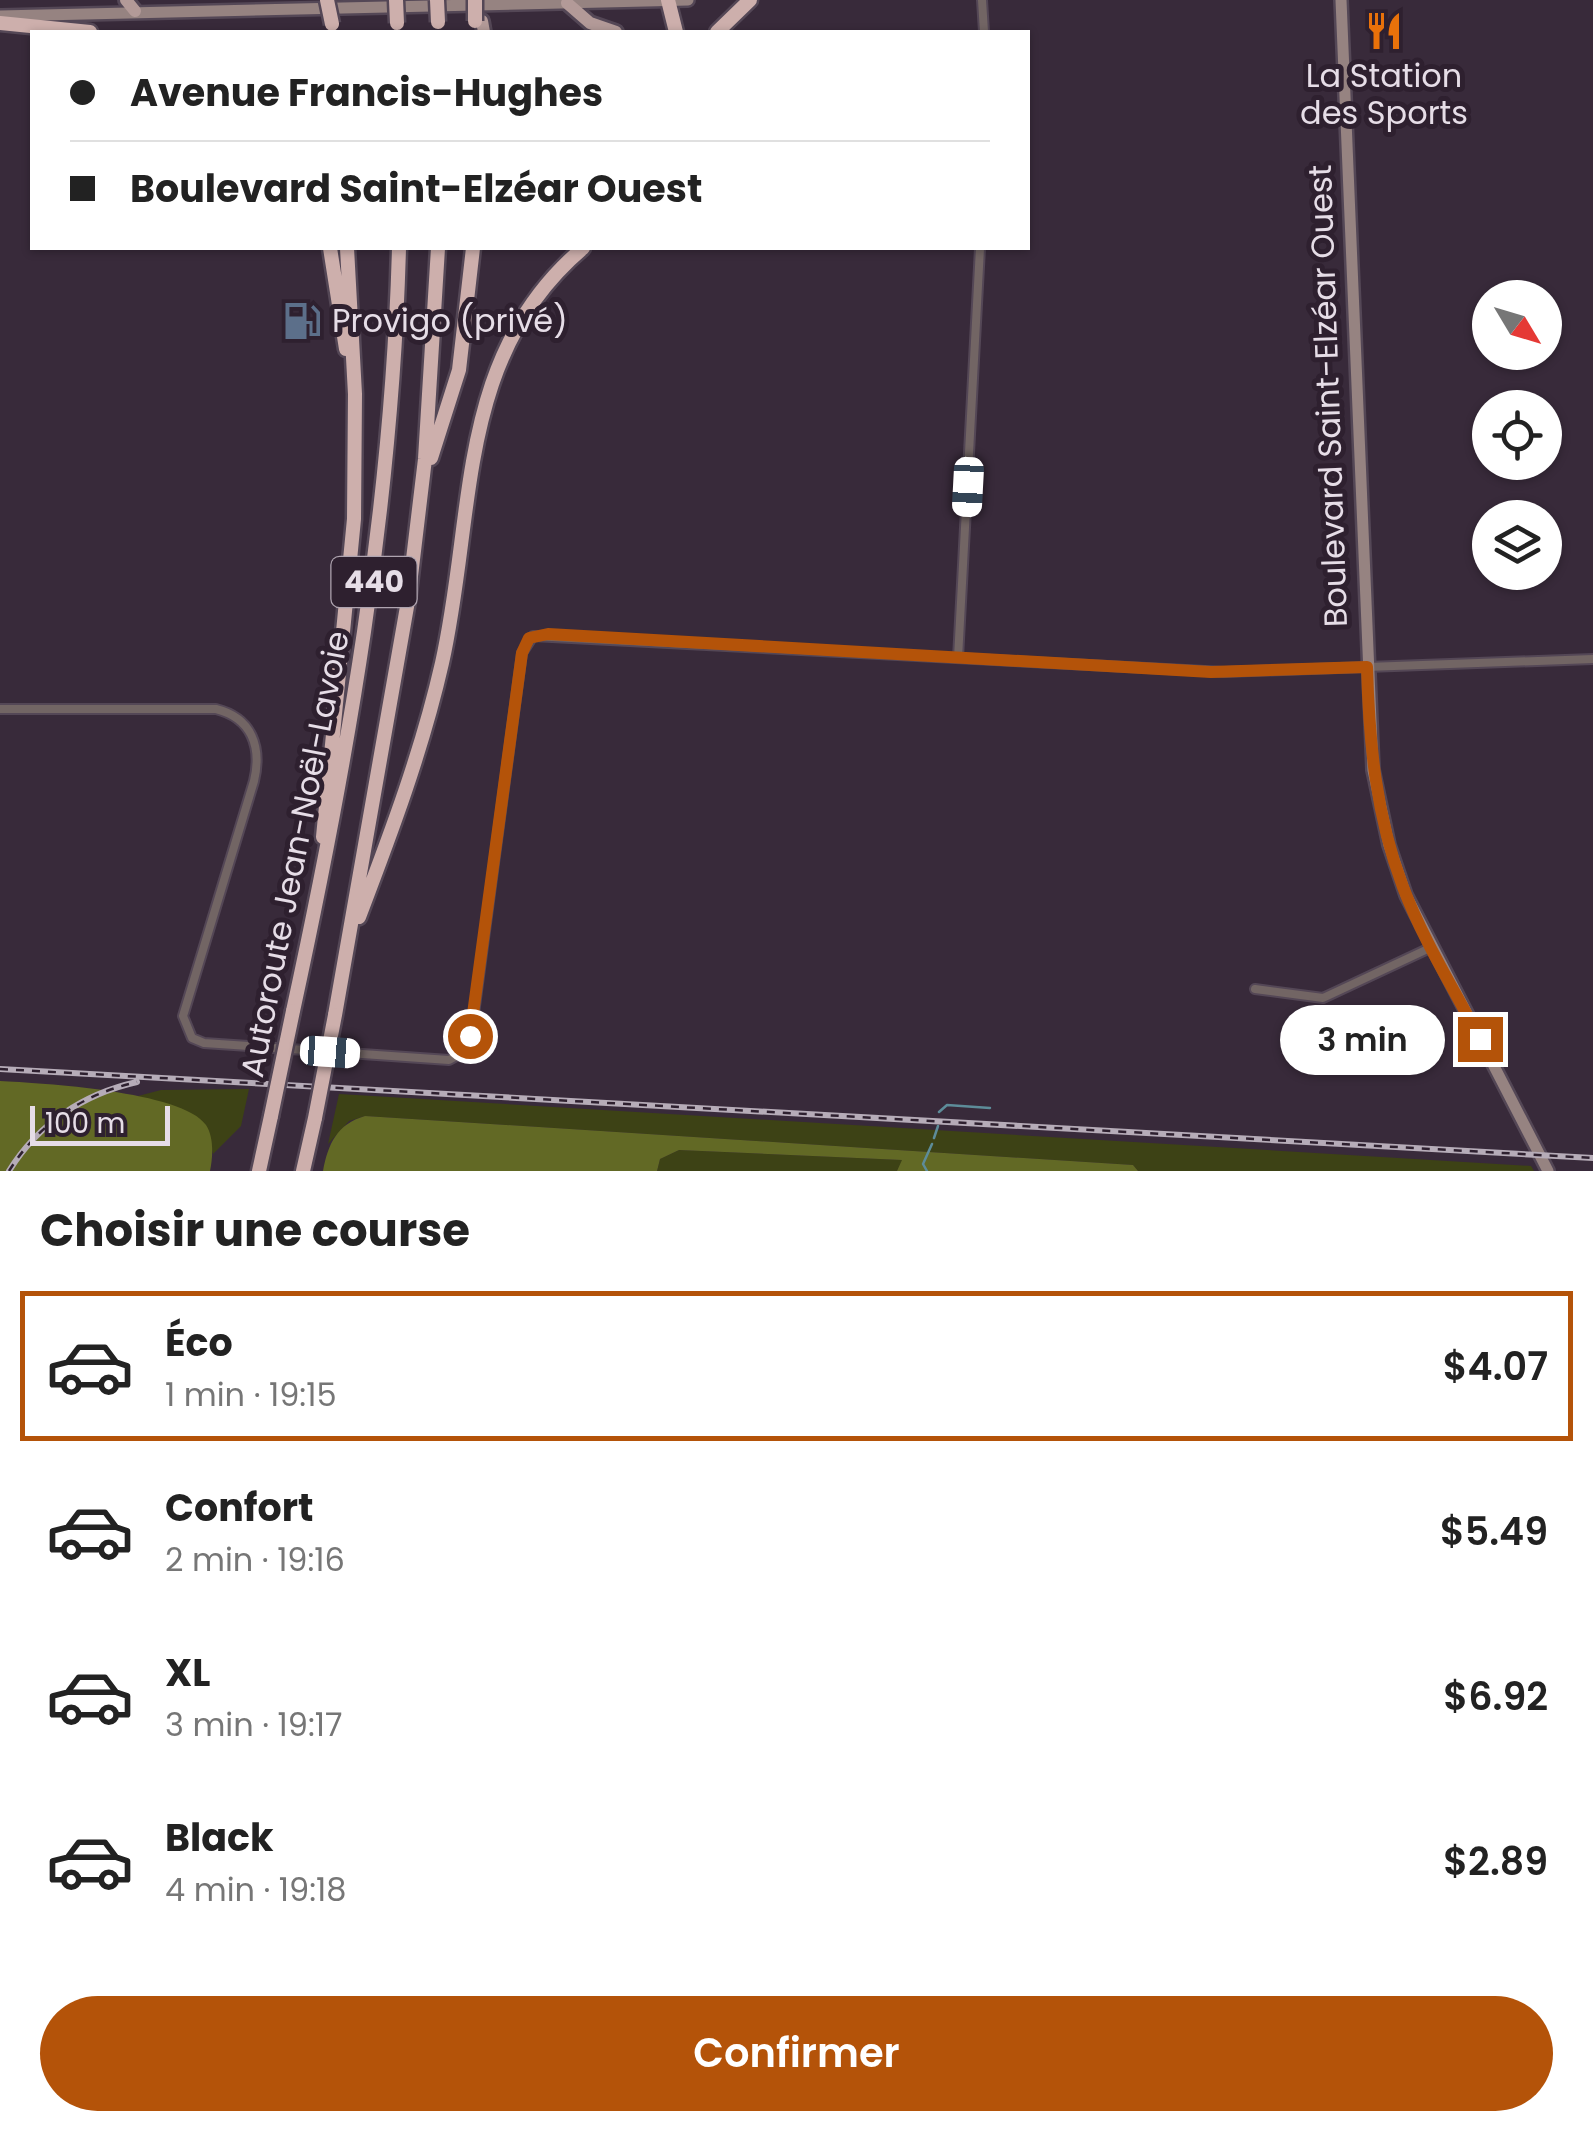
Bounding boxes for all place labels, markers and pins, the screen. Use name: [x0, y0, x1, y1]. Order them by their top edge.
restaurant icon: La Station des Sports: [1363, 10, 1405, 52]
place label: La Station des Sports: [1300, 53, 1468, 135]
place label: Provigo (privé): [332, 298, 568, 343]
fuel station icon: Provigo (privé): [281, 300, 323, 342]

